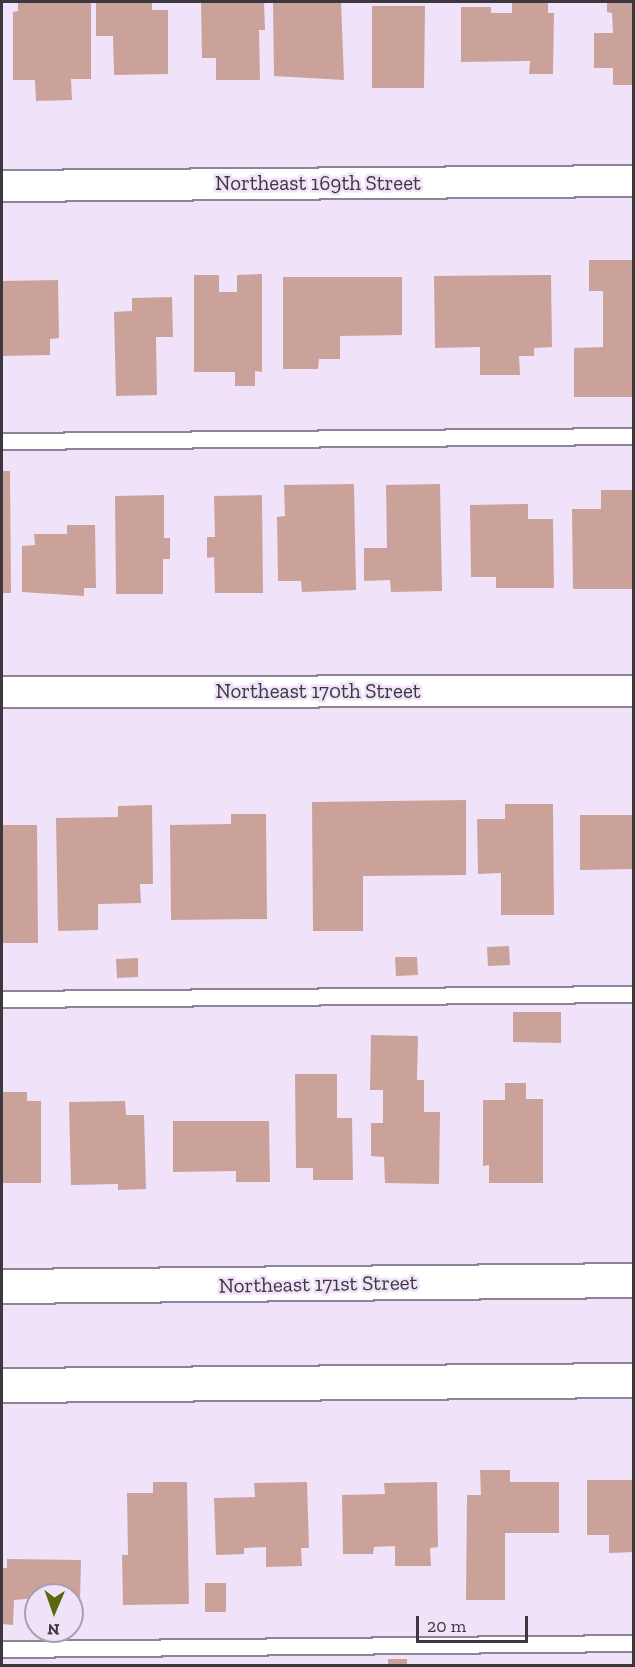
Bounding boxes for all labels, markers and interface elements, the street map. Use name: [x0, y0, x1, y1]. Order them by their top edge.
street label: Northeast 169th Street: [215, 170, 421, 196]
street label: Northeast 170th Street: [215, 678, 421, 704]
street label: Northeast 171st Street: [218, 1270, 418, 1298]
north arrow: [24, 1583, 84, 1643]
scale bar: [419, 1604, 532, 1642]
text: 20 m: [427, 1615, 466, 1637]
text: N: [47, 1620, 60, 1639]

